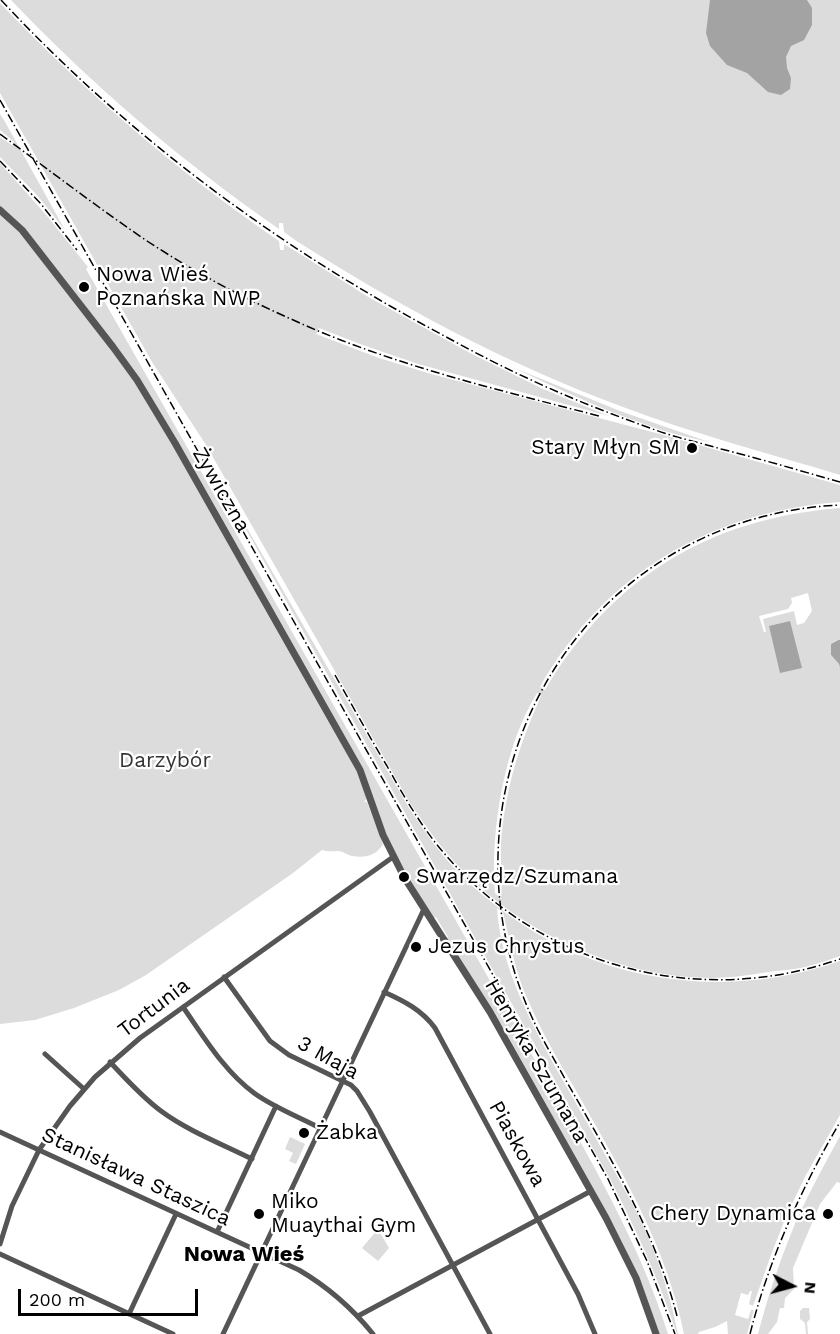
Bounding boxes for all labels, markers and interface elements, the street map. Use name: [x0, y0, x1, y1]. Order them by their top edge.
place label: Nowa Wieś Poznańska NWP: [96, 262, 260, 312]
marker: Nowa Wieś Poznańska NWP: [77, 280, 91, 294]
place label: Stary Młyn SM: [531, 435, 680, 461]
marker: Stary Młyn SM: [685, 441, 699, 455]
street label: Żywiczna: [187, 443, 255, 537]
park label: Darzybór: [119, 748, 211, 774]
place label: Swarzędz/Szumana: [416, 864, 618, 890]
marker: Swarzędz/Szumana: [397, 870, 411, 884]
place label: Jezus Chrystus: [428, 934, 585, 960]
marker: Jezus Chrystus: [409, 940, 423, 954]
street label: Tortunia: [113, 973, 195, 1043]
street label: Henryka Szumana: [479, 975, 593, 1147]
street label: 3 Maja: [293, 1031, 363, 1085]
street label: Piaskowa: [483, 1097, 551, 1191]
place label: Żabka: [316, 1120, 378, 1146]
street label: Stanisława Staszica: [38, 1122, 234, 1232]
marker: Żabka: [297, 1126, 311, 1140]
place label: Miko Muaythai Gym: [271, 1189, 416, 1239]
place label: Chery Dynamica: [650, 1201, 816, 1227]
marker: Miko Muaythai Gym: [252, 1207, 266, 1221]
marker: Chery Dynamica: [821, 1207, 835, 1221]
district label: Nowa Wieś: [184, 1242, 304, 1268]
north arrow: [762, 1256, 822, 1316]
scale bar: [21, 1277, 201, 1315]
text: N: [800, 1281, 820, 1295]
text: 200 m: [29, 1289, 85, 1310]

